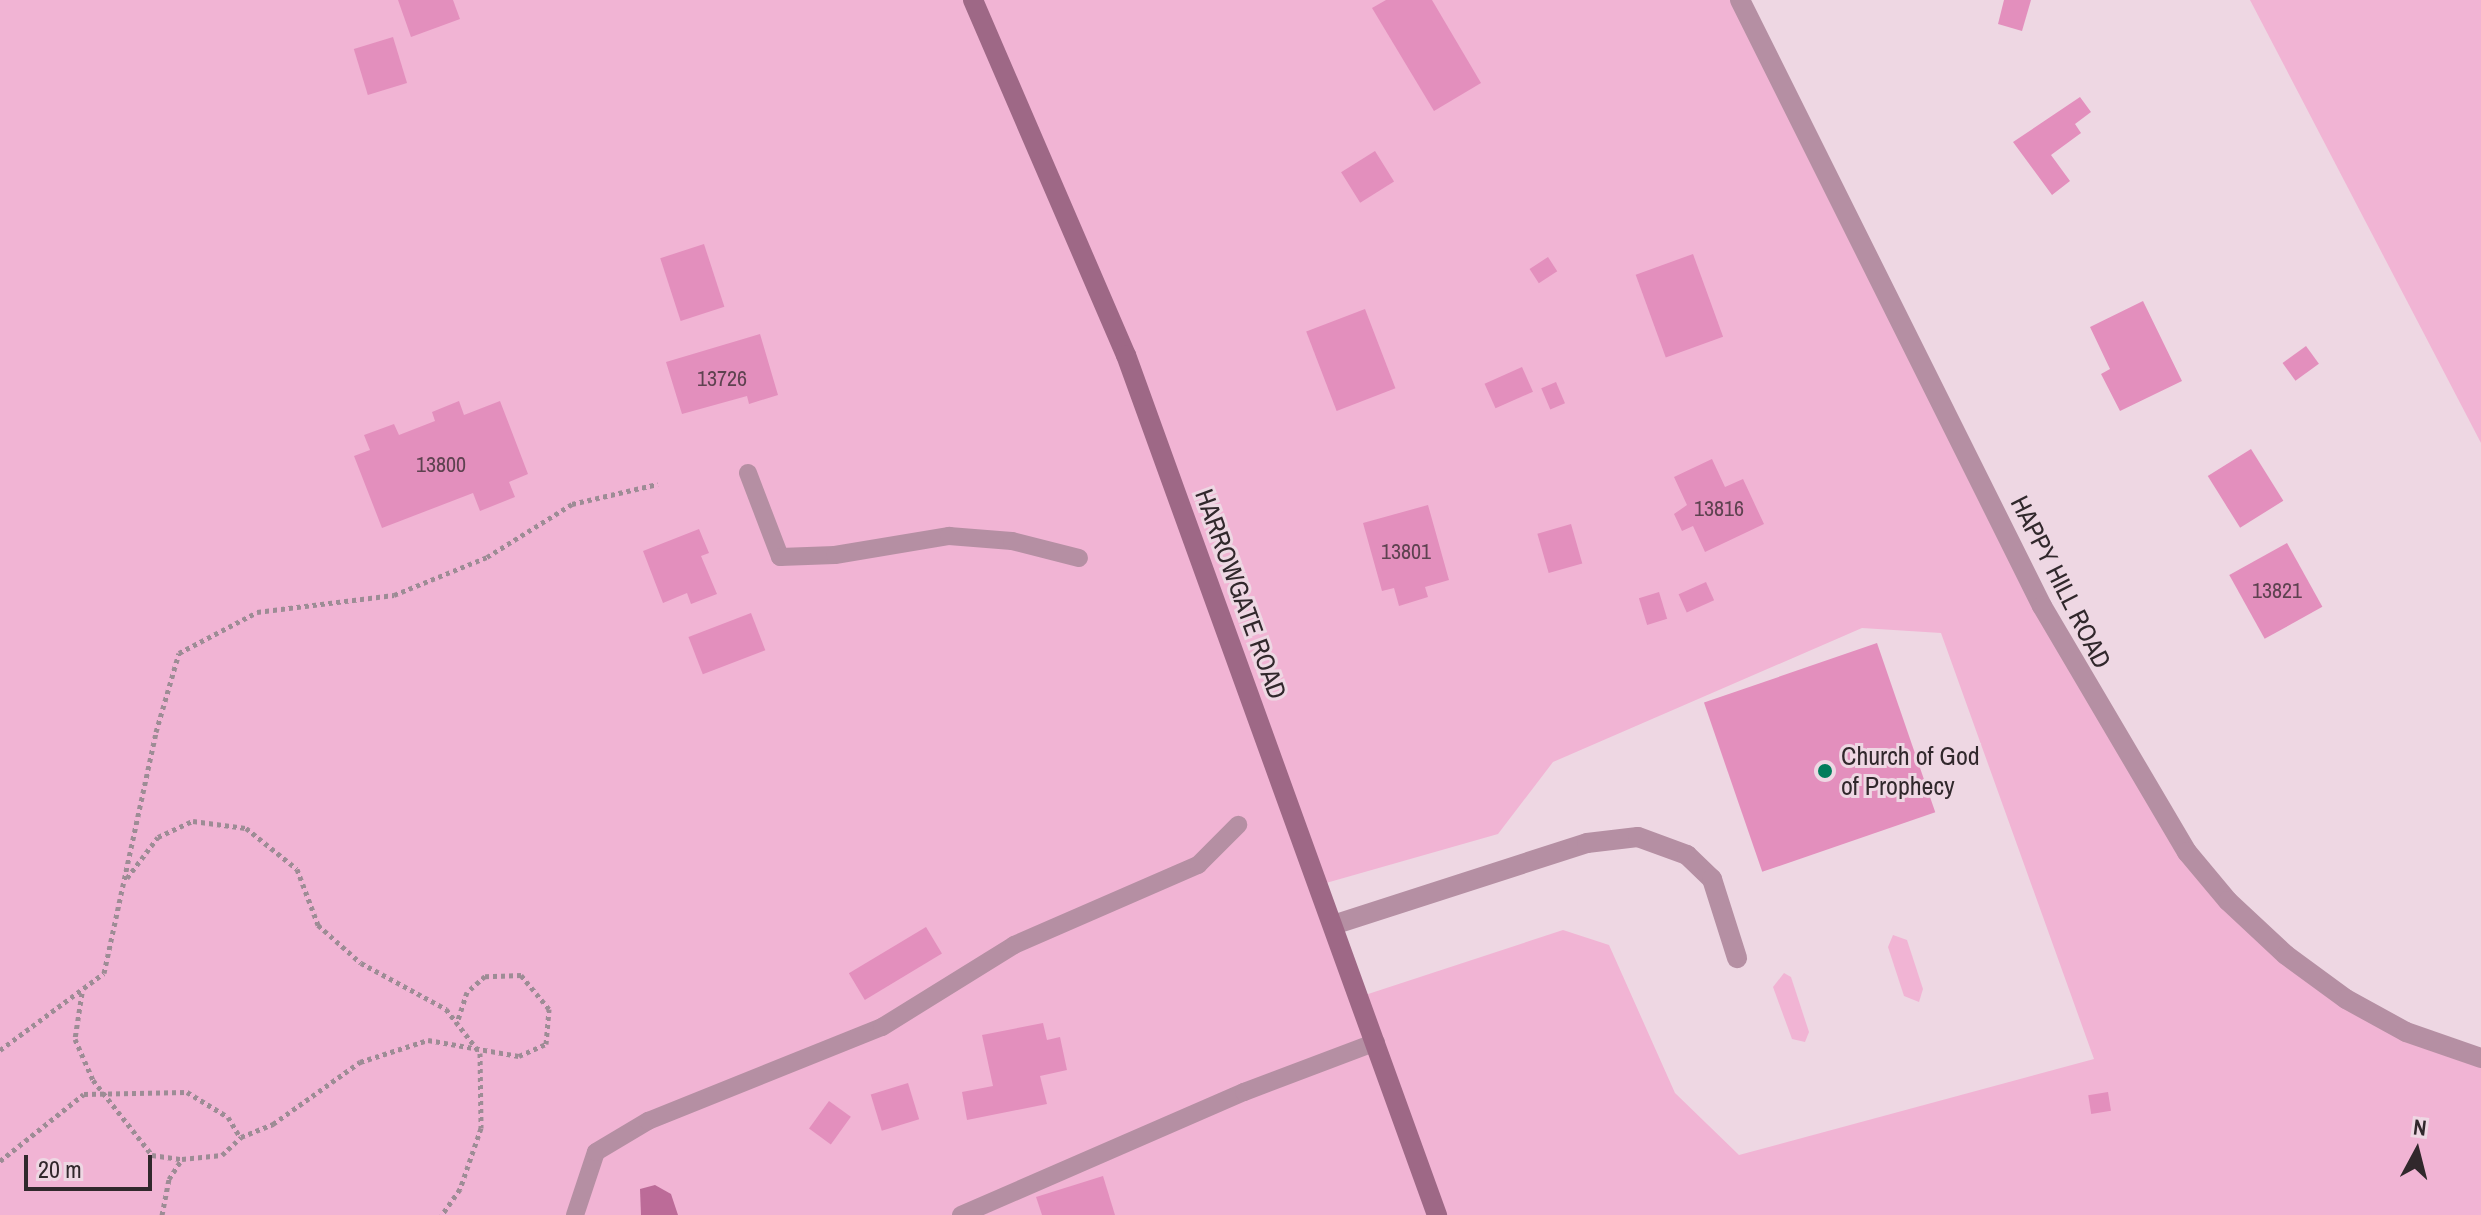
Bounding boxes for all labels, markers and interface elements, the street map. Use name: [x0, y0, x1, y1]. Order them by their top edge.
house number: 13726: [697, 366, 747, 392]
house number: 13800: [416, 452, 466, 478]
street label: HARROWGATE ROAD: [1189, 485, 1293, 703]
street label: HAPPY HILL ROAD: [2004, 490, 2118, 674]
house number: 13816: [1694, 496, 1744, 522]
house number: 13801: [1381, 539, 1431, 565]
house number: 13821: [2252, 578, 2302, 604]
place label: Church of God of Prophecy: [1841, 740, 1980, 802]
marker: Church of God of Prophecy: [1816, 762, 1834, 780]
north arrow: [2377, 1111, 2457, 1191]
text: N: [2412, 1111, 2428, 1143]
scale bar: [28, 1139, 156, 1189]
text: 20 m: [38, 1153, 82, 1185]

